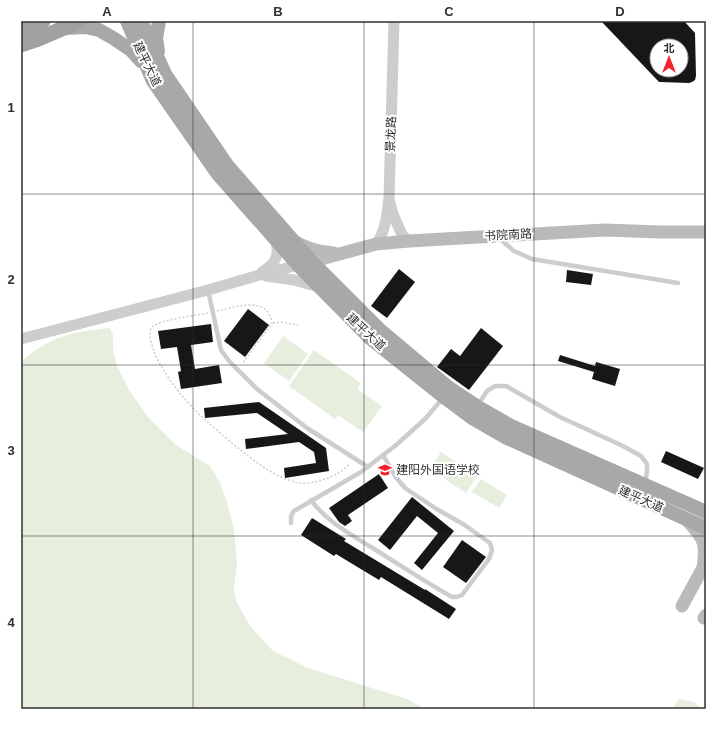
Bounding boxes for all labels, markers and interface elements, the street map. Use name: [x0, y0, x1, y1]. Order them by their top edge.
text: A: [102, 4, 112, 19]
text: B: [273, 4, 283, 19]
text: C: [444, 4, 454, 19]
text: D: [615, 4, 625, 19]
north arrow: [649, 38, 689, 78]
street label: 建平大道: [130, 39, 164, 89]
text: 北: [664, 42, 675, 54]
text: 1: [7, 100, 15, 115]
street label: 景龙路: [383, 116, 399, 152]
street label: 书院南路: [484, 227, 532, 243]
text: 2: [7, 272, 15, 287]
street label: 建平大道: [344, 311, 388, 353]
text: 3: [7, 443, 15, 458]
school or university icon: 建阳外国语学校: [377, 462, 393, 478]
place label: 建阳外国语学校: [396, 463, 480, 477]
street label: 建平大道: [616, 483, 666, 515]
text: 4: [7, 615, 15, 630]

